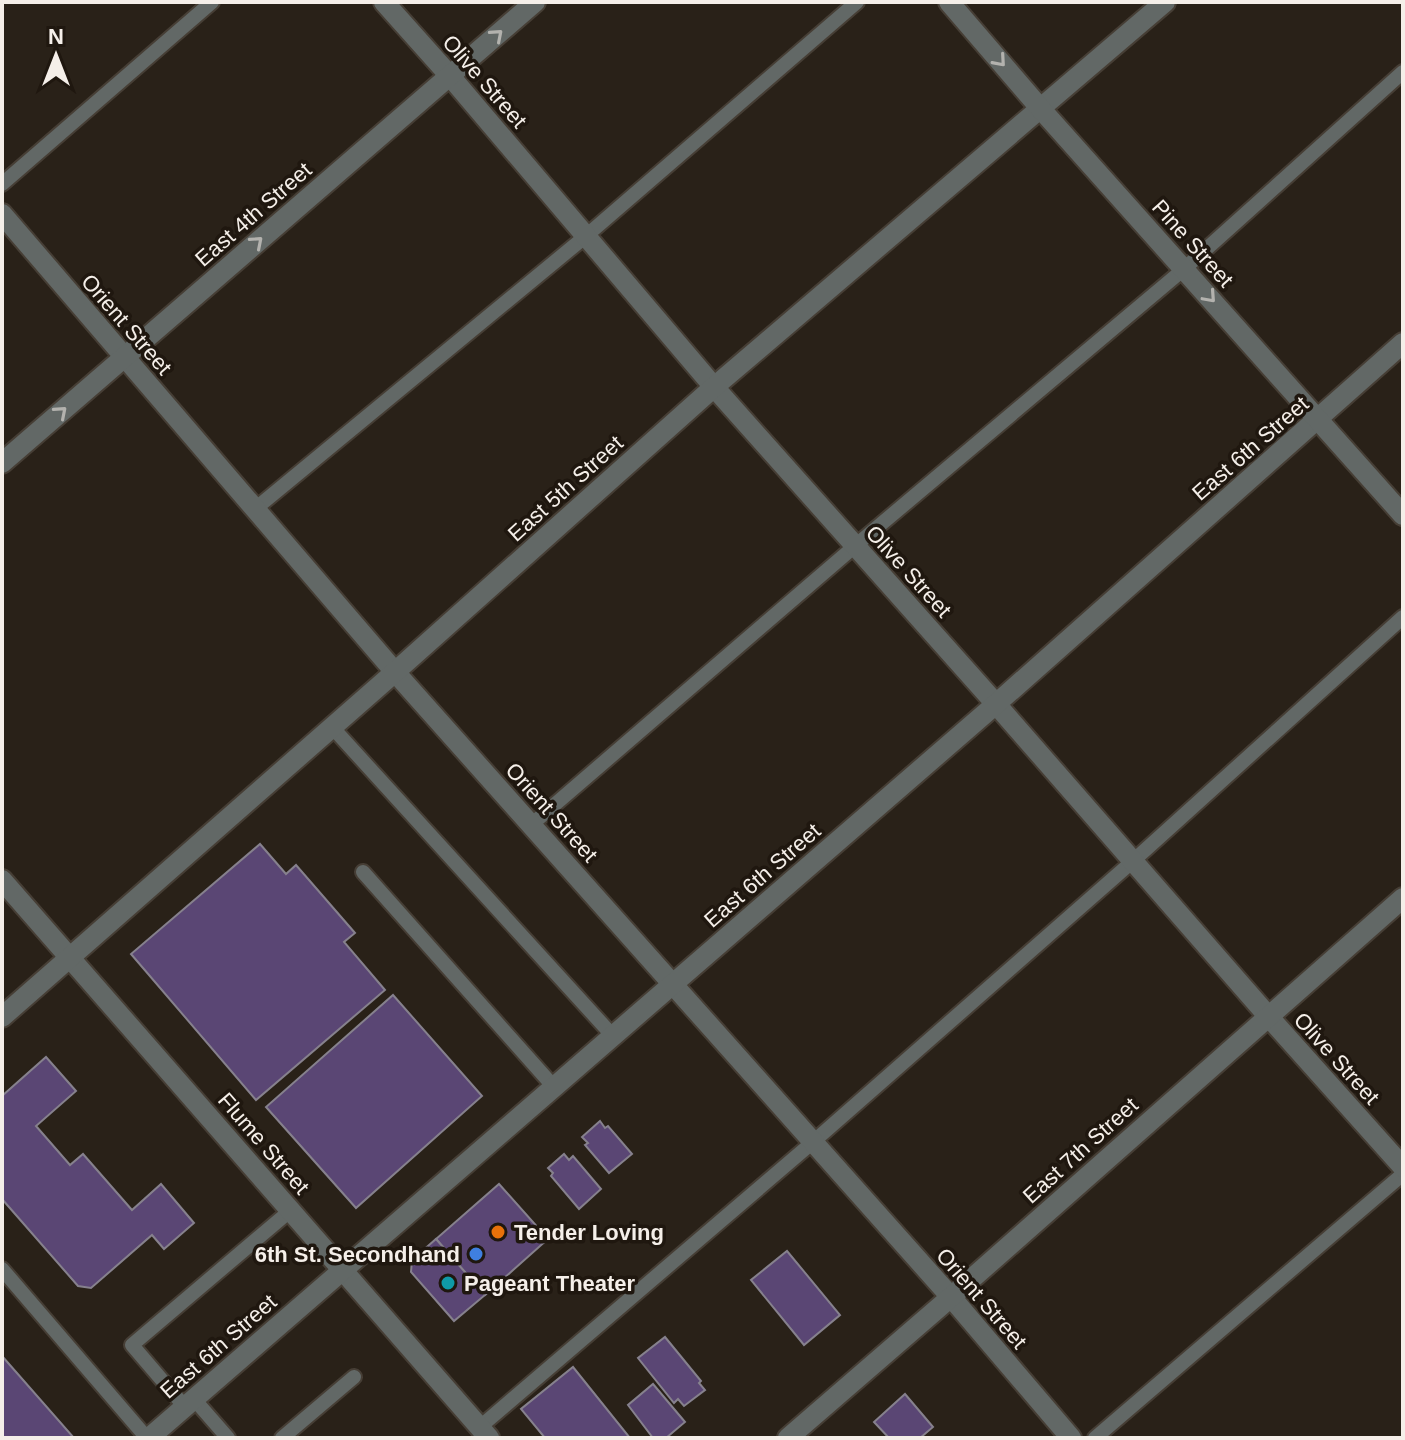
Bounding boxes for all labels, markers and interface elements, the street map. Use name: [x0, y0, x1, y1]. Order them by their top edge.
north arrow: [16, 16, 96, 96]
text: N: [48, 24, 64, 49]
street label: Olive Street: [437, 30, 532, 133]
one-way arrow: [487, 31, 502, 45]
one-way arrow: [990, 52, 1005, 67]
street label: East 4th Street: [190, 157, 316, 272]
street label: Pine Street: [1147, 195, 1238, 292]
one-way arrow: [248, 237, 263, 252]
street label: Orient Street: [76, 269, 177, 380]
one-way arrow: [1200, 288, 1214, 303]
street label: East 6th Street: [1187, 391, 1313, 506]
one-way arrow: [51, 407, 66, 422]
street label: East 5th Street: [503, 430, 628, 546]
street label: Olive Street: [861, 520, 956, 622]
street label: Orient Street: [501, 758, 603, 867]
street label: East 6th Street: [699, 818, 825, 933]
street label: Olive Street: [1289, 1007, 1384, 1109]
street label: Flume Street: [213, 1088, 314, 1199]
street label: East 7th Street: [1018, 1092, 1143, 1208]
place label: Tender Loving: [514, 1220, 664, 1245]
marker: Tender Loving: [489, 1223, 507, 1241]
place label: 6th St. Secondhand: [255, 1242, 460, 1267]
street label: Orient Street: [931, 1243, 1032, 1354]
marker: 6th St. Secondhand: [467, 1245, 485, 1263]
place label: Pageant Theater: [464, 1271, 636, 1296]
marker: Pageant Theater: [439, 1274, 457, 1292]
street label: East 6th Street: [155, 1289, 281, 1404]

